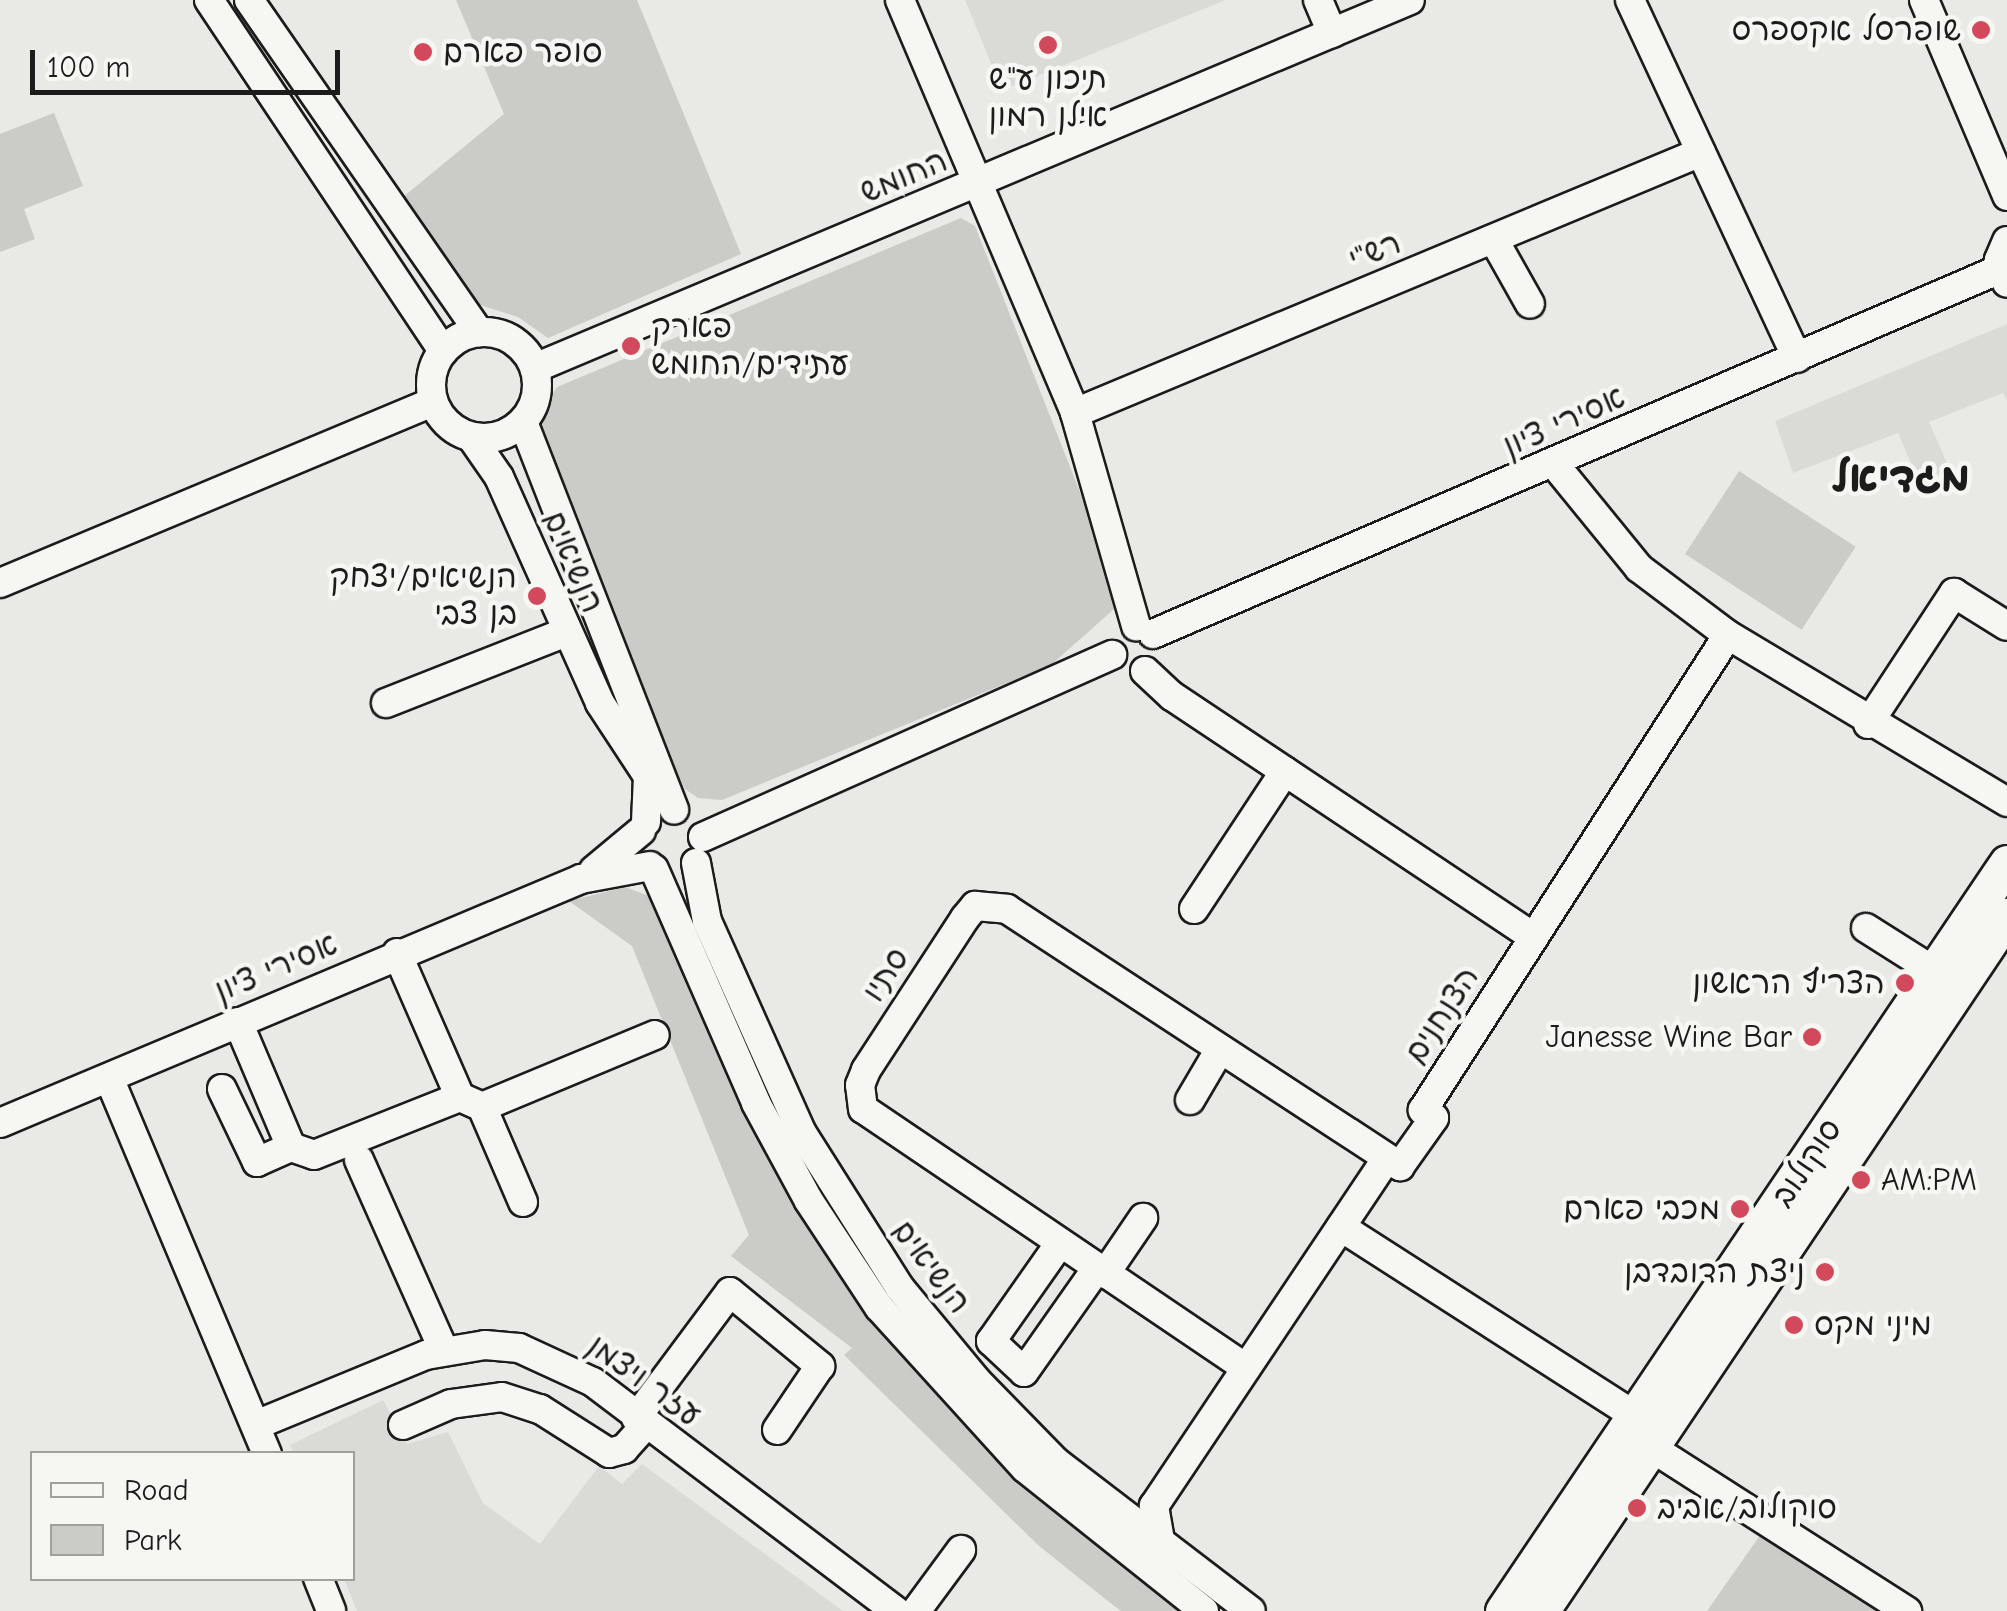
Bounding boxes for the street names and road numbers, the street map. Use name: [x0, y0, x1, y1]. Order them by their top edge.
street label: החומש: [855, 142, 953, 212]
street label: רש"י: [1343, 224, 1407, 280]
street label: אסירי ציון: [1497, 378, 1631, 466]
street label: הנשיאים: [535, 505, 611, 619]
street label: אסירי ציון: [209, 925, 343, 1011]
street label: סתיו: [854, 941, 918, 1009]
street label: הצנחנים: [1396, 959, 1488, 1071]
street label: סוקולוב: [1764, 1112, 1850, 1214]
street label: הנשיאים: [884, 1213, 978, 1321]
street label: עזר ויצמן: [580, 1327, 708, 1435]

